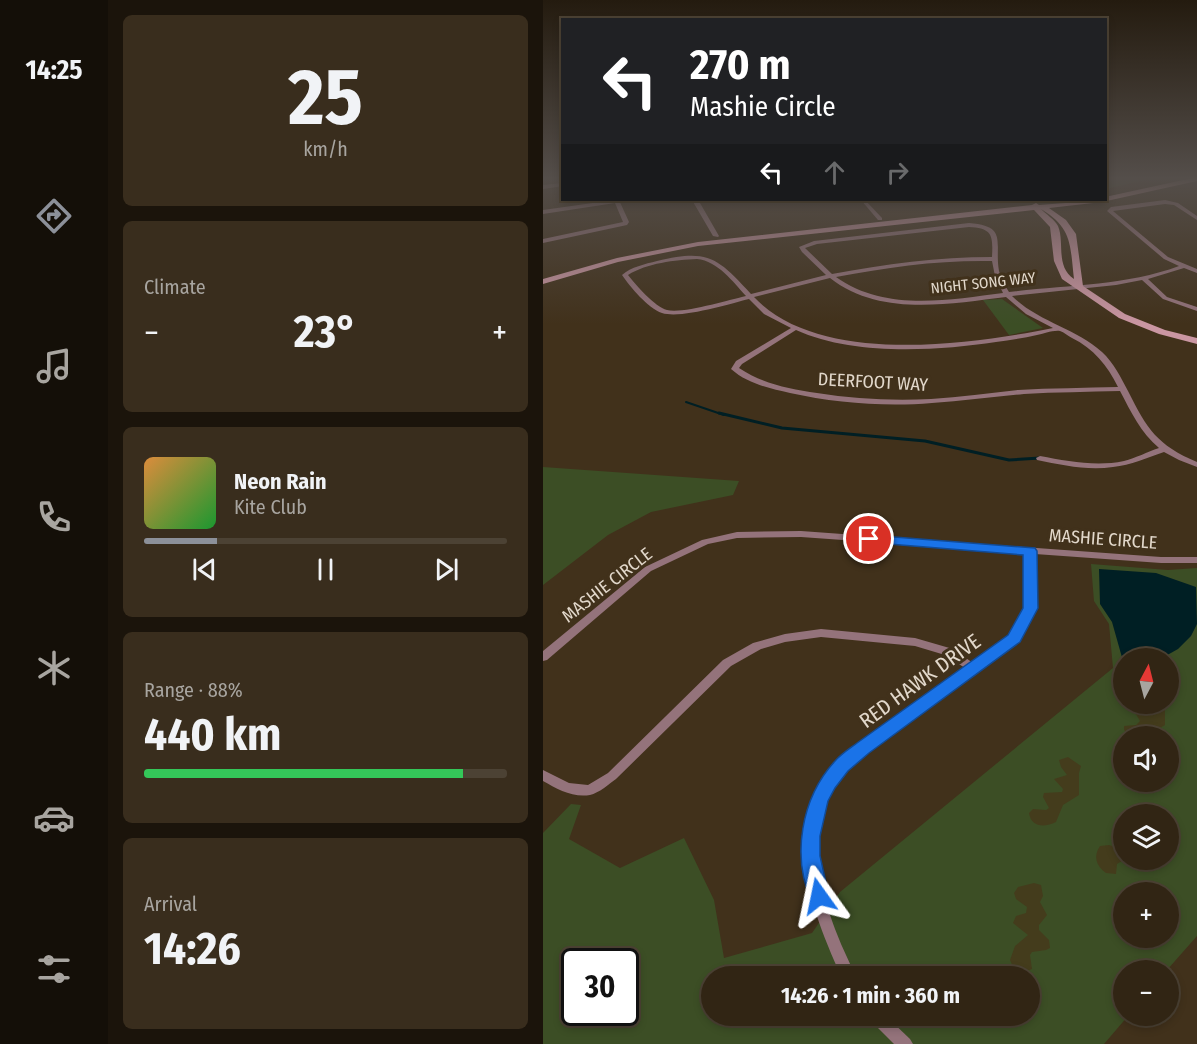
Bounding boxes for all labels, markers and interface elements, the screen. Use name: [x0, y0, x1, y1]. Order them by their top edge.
text: 270 m: [690, 40, 790, 90]
icon: left: [591, 42, 669, 120]
text: 25: [288, 51, 363, 145]
text: 14:25: [25, 54, 83, 86]
text: Mashie Circle: [690, 91, 836, 123]
text: km/h: [303, 137, 348, 161]
icon: left: [755, 156, 788, 189]
icon: ahead: [818, 156, 851, 189]
icon: right: [881, 156, 914, 189]
icon: directions: [33, 195, 75, 237]
street label: NIGHT SONG WAY: [930, 268, 1037, 297]
text: Climate: [144, 275, 206, 299]
text: 23°: [294, 305, 357, 359]
text: −: [144, 313, 159, 353]
text: +: [492, 313, 507, 353]
icon: music: [33, 345, 75, 387]
street label: DEERFOOT WAY: [817, 368, 929, 396]
text: Neon Rain: [234, 468, 327, 495]
text: Kite Club: [234, 495, 307, 519]
icon: phone: [33, 496, 75, 538]
pin: [843, 513, 894, 564]
icon: arrive: [852, 522, 885, 555]
street label: MASHIE CIRCLE: [1048, 524, 1158, 554]
street label: MASHIE CIRCLE: [557, 543, 657, 627]
icon: previous: [188, 553, 221, 586]
icon: pause: [309, 553, 342, 586]
icon: next: [430, 553, 463, 586]
street label: RED HAWK DRIVE: [854, 628, 986, 734]
icon: climate: [33, 647, 75, 689]
north arrow: [1113, 648, 1179, 714]
map controls: [1113, 648, 1179, 1026]
text: Range · 88%: [144, 678, 243, 702]
text: 440 km: [144, 708, 281, 762]
button: sound: [1113, 726, 1179, 792]
icon: car: [33, 797, 75, 839]
button: layers: [1113, 804, 1179, 870]
position arrow: [787, 864, 851, 928]
button: +: [1113, 882, 1179, 948]
text: Arrival: [144, 892, 197, 916]
text: 14:26: [144, 922, 241, 976]
icon: filters: [33, 948, 75, 990]
speed limit sign: 30: [561, 948, 639, 1026]
button: −: [1113, 960, 1179, 1026]
text: 14:26 · 1 min · 360 m: [781, 982, 960, 1009]

